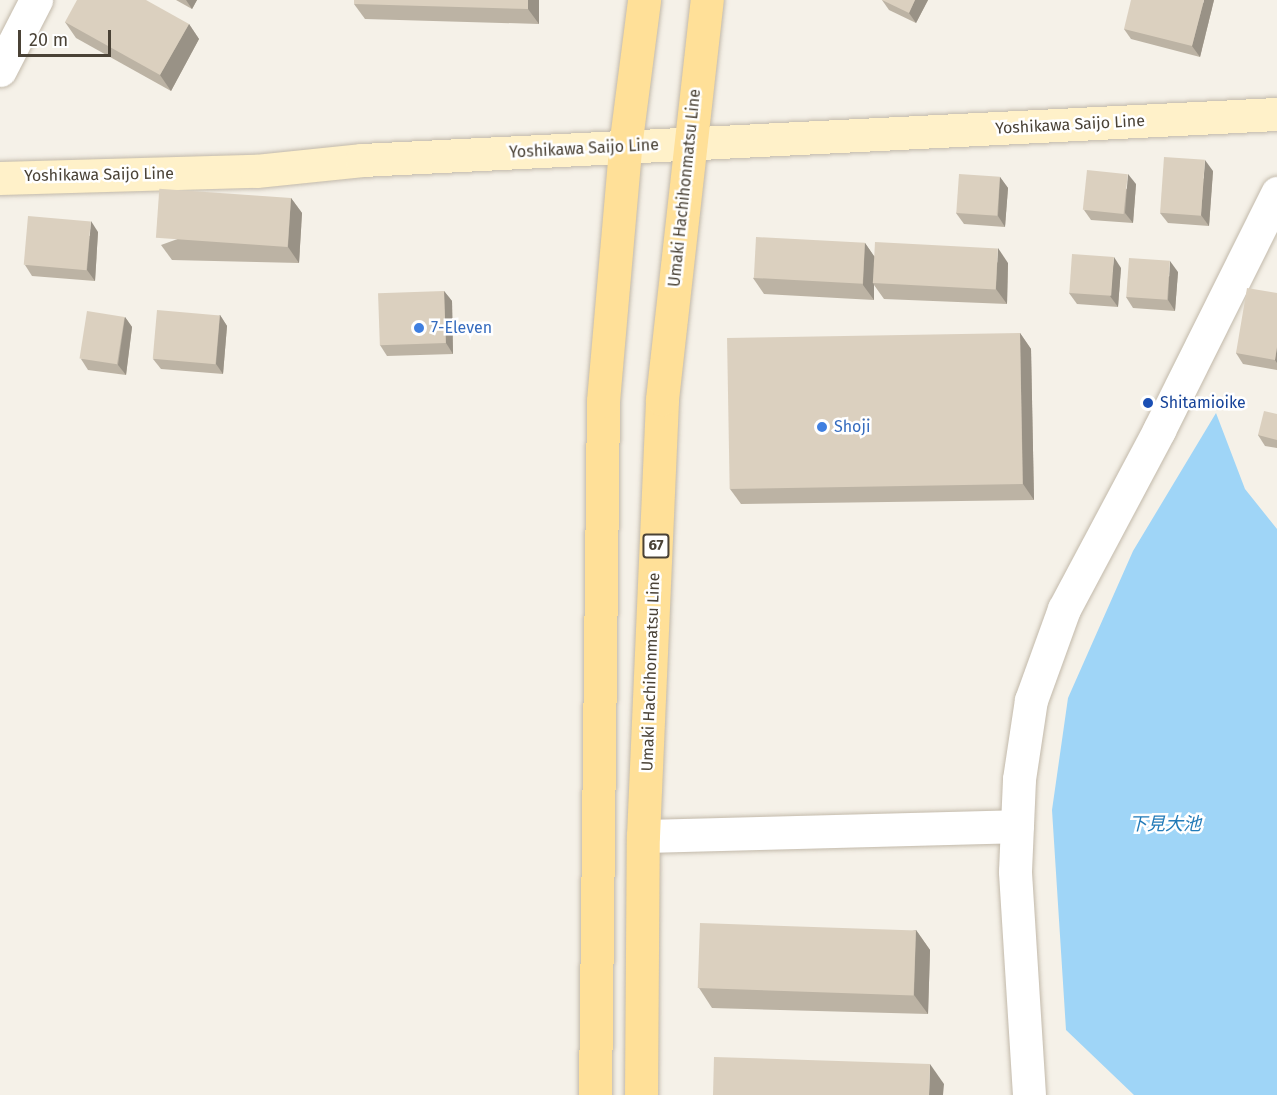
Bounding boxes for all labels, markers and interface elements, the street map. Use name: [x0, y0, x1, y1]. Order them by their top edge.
scale bar: [21, 18, 114, 56]
text: 20 m: [29, 29, 68, 51]
street label: Umaki Hachihonmatsu Line: [665, 88, 705, 288]
street label: Yoshikawa Saijo Line: [995, 111, 1145, 139]
street label: Yoshikawa Saijo Line: [509, 135, 659, 163]
street label: Yoshikawa Saijo Line: [24, 164, 174, 186]
place label: 7-Eleven: [431, 318, 492, 338]
marker: 7-Eleven: [412, 321, 426, 335]
place label: Shitamioike: [1160, 393, 1246, 413]
marker: Shitamioike: [1141, 396, 1155, 410]
place label: Shoji: [834, 417, 870, 437]
marker: Shoji: [815, 420, 829, 434]
road number: 67: [641, 534, 671, 558]
street label: Umaki Hachihonmatsu Line: [638, 572, 664, 772]
water label: 下見大池: [1129, 813, 1201, 835]

